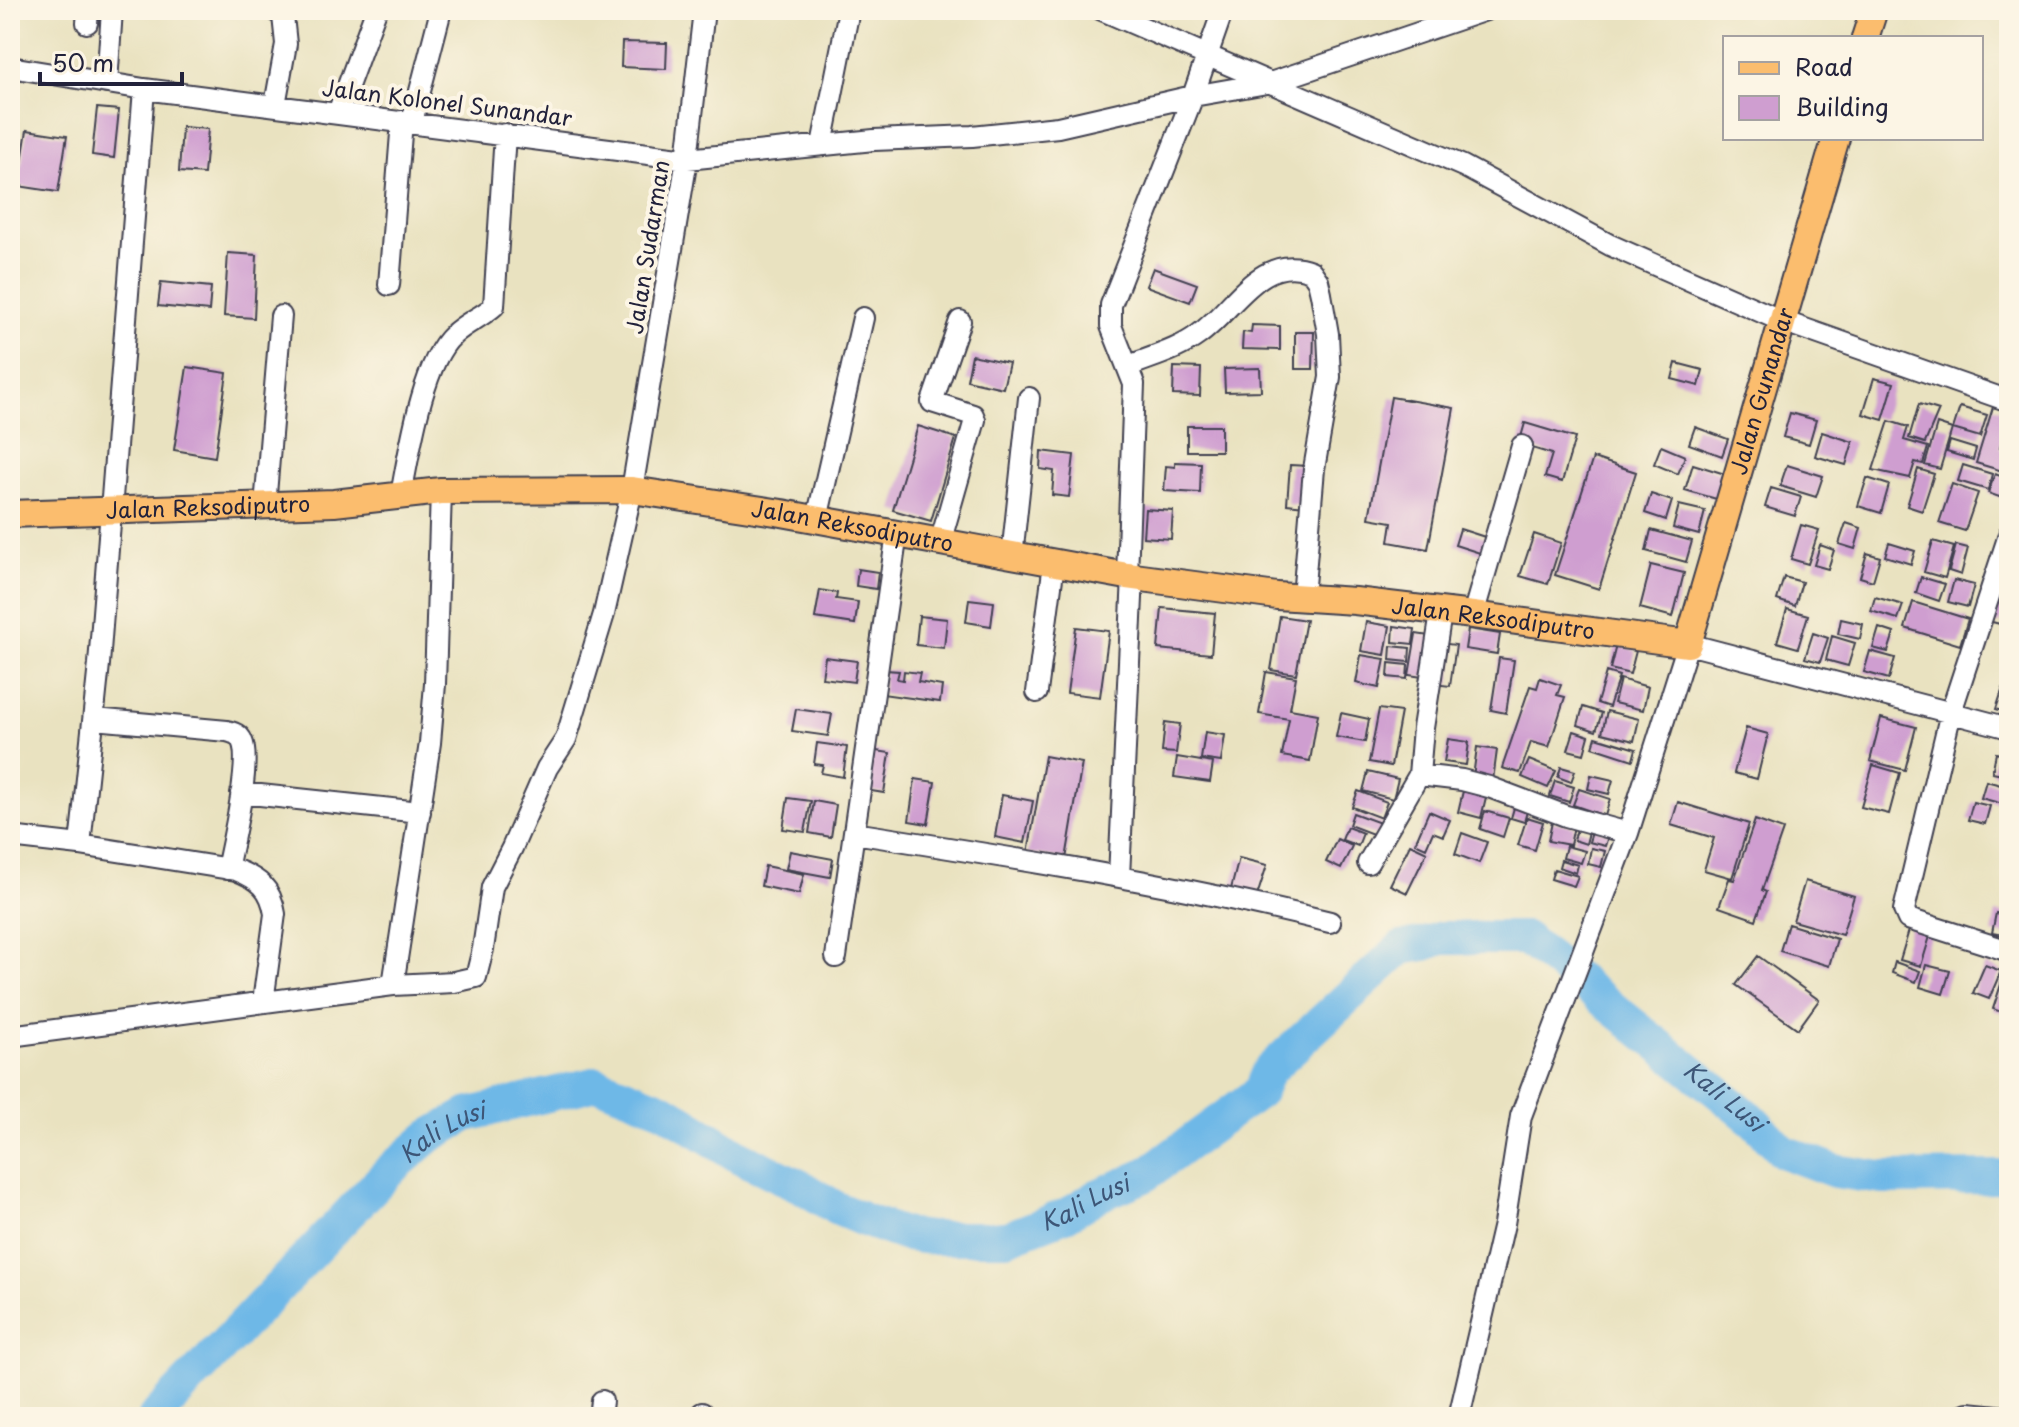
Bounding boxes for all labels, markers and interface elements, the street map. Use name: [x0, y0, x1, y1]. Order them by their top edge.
scale bar: [40, 36, 182, 86]
legend: [1723, 36, 1983, 140]
text: 50 m: [52, 44, 114, 80]
text: Road: [1795, 48, 1853, 84]
street label: Jalan Kolonel Sunandar: [320, 70, 574, 133]
text: Building: [1795, 88, 1889, 124]
street label: Jalan Sudarman: [616, 157, 677, 336]
street label: Jalan Gunandar: [1720, 303, 1801, 478]
street label: Jalan Reksodiputro: [105, 486, 311, 526]
street label: Jalan Reksodiputro: [749, 491, 956, 559]
street label: Jalan Reksodiputro: [1390, 587, 1597, 646]
water label: Kali Lusi: [1677, 1051, 1777, 1141]
water label: Kali Lusi: [390, 1091, 491, 1171]
water label: Kali Lusi: [1035, 1163, 1137, 1239]

